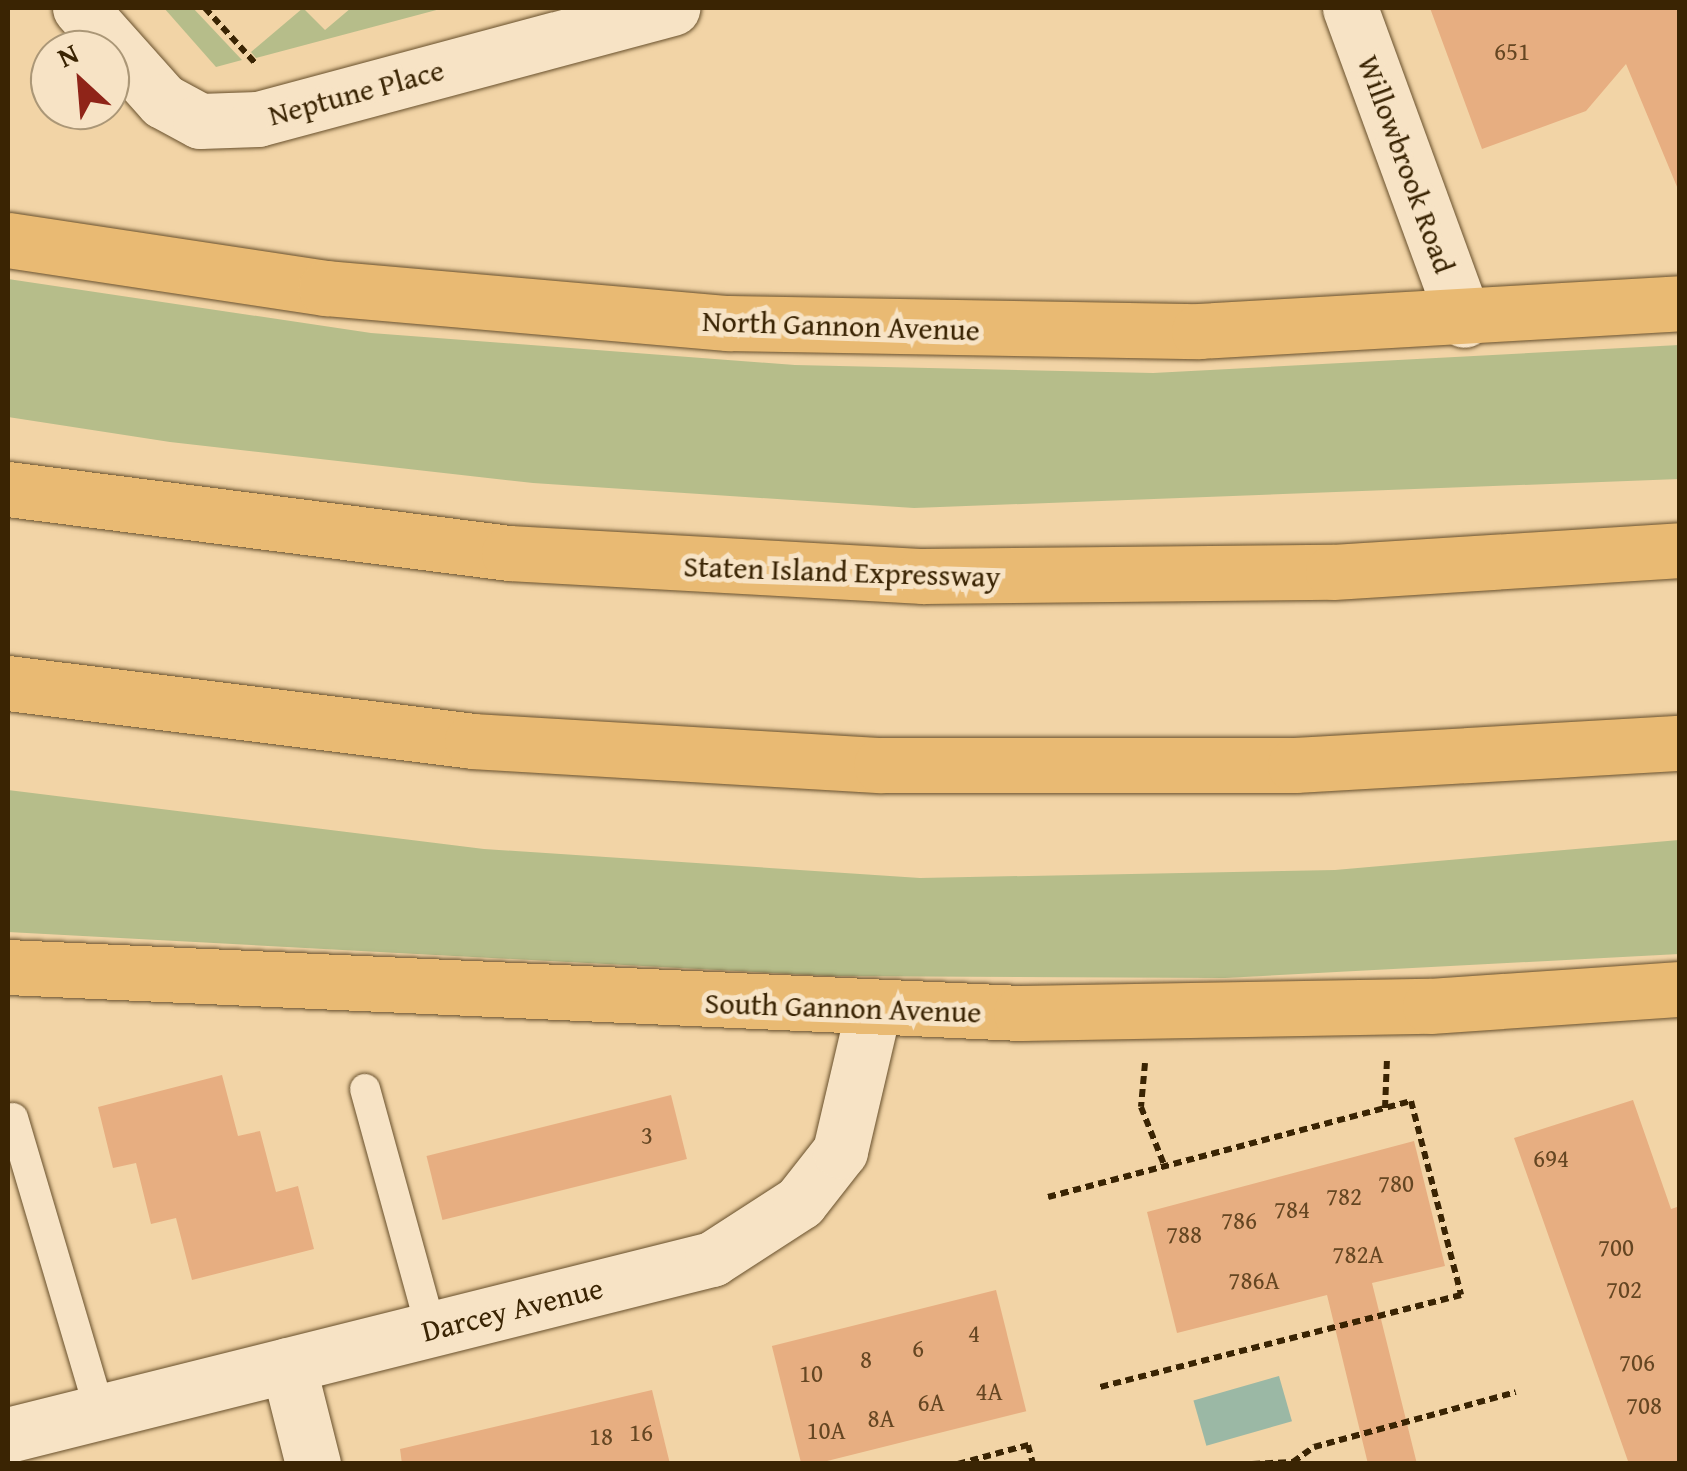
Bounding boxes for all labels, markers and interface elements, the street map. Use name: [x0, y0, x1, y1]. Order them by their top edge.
north arrow: [30, 30, 130, 130]
text: N: [50, 32, 85, 77]
house number: 651: [1494, 36, 1530, 66]
street label: Willowbrook Road: [1351, 50, 1463, 278]
street label: Neptune Place: [264, 51, 448, 133]
street label: North Gannon Avenue: [702, 302, 980, 348]
street label: Staten Island Expressway: [683, 547, 1001, 595]
street label: South Gannon Avenue: [704, 984, 982, 1030]
house number: 3: [641, 1120, 653, 1150]
house number: 694: [1533, 1143, 1569, 1173]
house number: 780: [1378, 1168, 1414, 1198]
house number: 782: [1326, 1181, 1362, 1211]
house number: 784: [1274, 1194, 1310, 1224]
house number: 786: [1221, 1205, 1257, 1235]
house number: 788: [1166, 1219, 1202, 1249]
house number: 700: [1598, 1232, 1634, 1262]
house number: 782A: [1332, 1239, 1384, 1269]
house number: 786A: [1228, 1265, 1280, 1295]
street label: Darcey Avenue: [418, 1269, 606, 1349]
house number: 702: [1606, 1274, 1642, 1304]
house number: 4: [968, 1318, 980, 1348]
house number: 6: [912, 1333, 924, 1363]
house number: 8: [860, 1344, 872, 1374]
house number: 706: [1619, 1347, 1655, 1377]
house number: 10: [799, 1358, 823, 1388]
house number: 4A: [975, 1376, 1003, 1406]
house number: 6A: [917, 1387, 945, 1417]
house number: 708: [1626, 1390, 1662, 1420]
house number: 8A: [867, 1403, 895, 1433]
house number: 10A: [806, 1415, 846, 1445]
house number: 16: [629, 1417, 653, 1447]
house number: 18: [589, 1421, 613, 1451]

